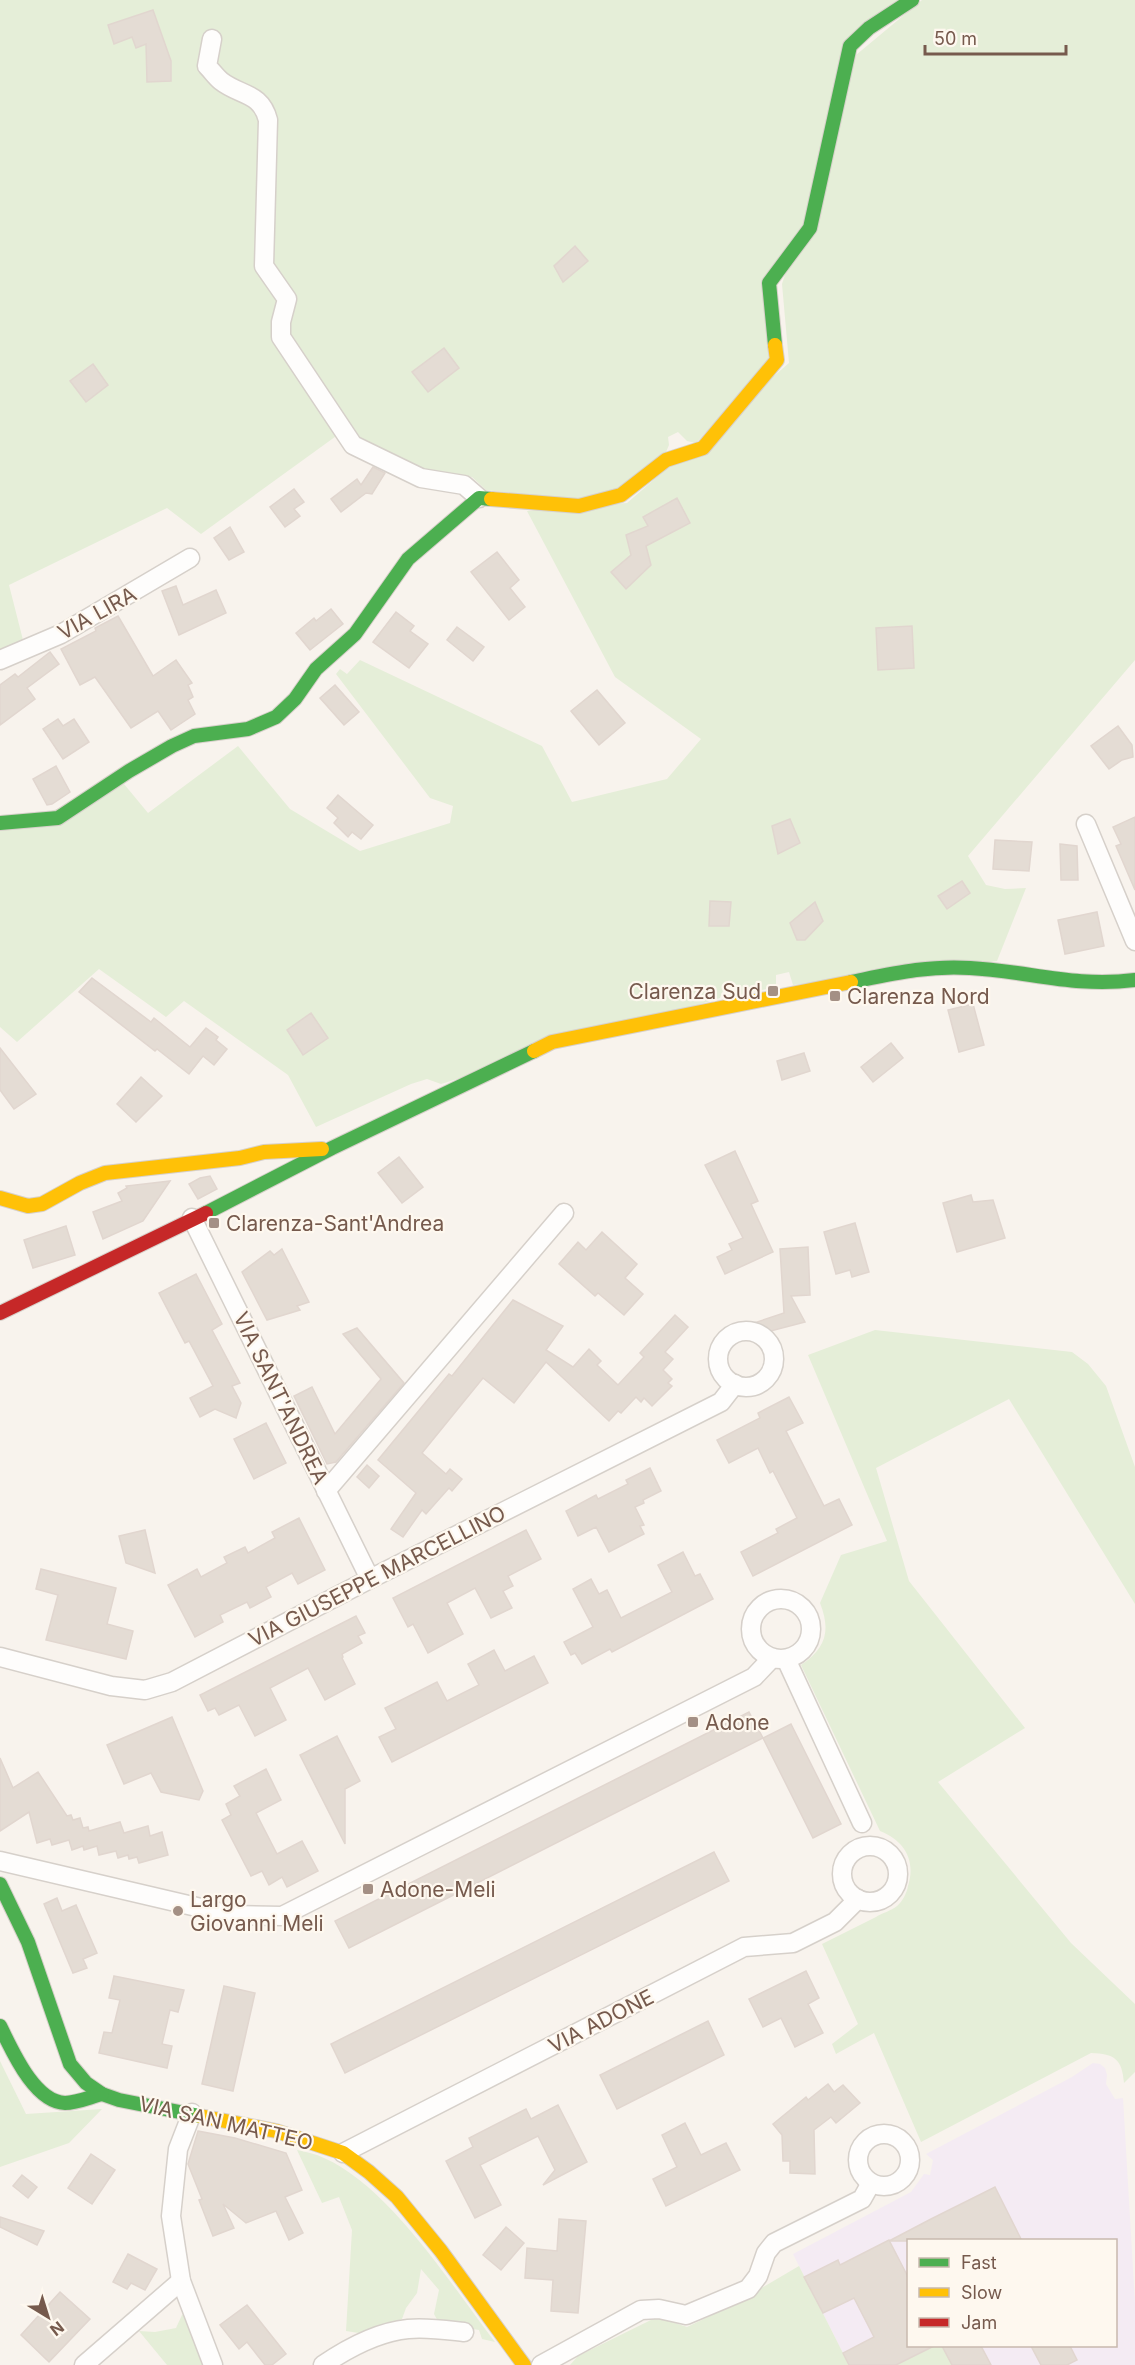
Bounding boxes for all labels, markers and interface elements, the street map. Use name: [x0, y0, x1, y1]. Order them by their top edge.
scale bar: [925, 18, 1066, 56]
text: 50 m: [934, 28, 977, 49]
street label: VIA LIRA: [53, 581, 141, 645]
place label: Clarenza Sud: [629, 979, 761, 1004]
marker: Clarenza Sud: [766, 984, 780, 998]
place label: Clarenza Nord: [847, 984, 990, 1009]
marker: Clarenza Nord: [828, 989, 842, 1003]
place label: Clarenza-Sant'Andrea: [226, 1211, 444, 1236]
marker: Clarenza-Sant'Andrea: [207, 1216, 221, 1230]
street label: VIA SANT'ANDREA: [228, 1308, 334, 1488]
street label: VIA GIUSEPPE MARCELLINO: [244, 1500, 510, 1652]
place label: Adone: [705, 1710, 770, 1735]
marker: Adone: [686, 1715, 700, 1729]
place label: Adone-Meli: [380, 1877, 496, 1902]
marker: Adone-Meli: [361, 1882, 375, 1896]
place label: Largo Giovanni Meli: [190, 1887, 324, 1936]
marker: Largo Giovanni Meli: [171, 1904, 185, 1918]
street label: VIA ADONE: [544, 1984, 658, 2058]
street label: VIA SAN MATTEO: [137, 2091, 315, 2155]
legend: [907, 2239, 1117, 2347]
text: Fast: [961, 2252, 997, 2273]
text: Slow: [961, 2282, 1002, 2303]
north arrow: [18, 2287, 78, 2347]
text: Jam: [961, 2312, 997, 2333]
text: N: [46, 2317, 68, 2340]

